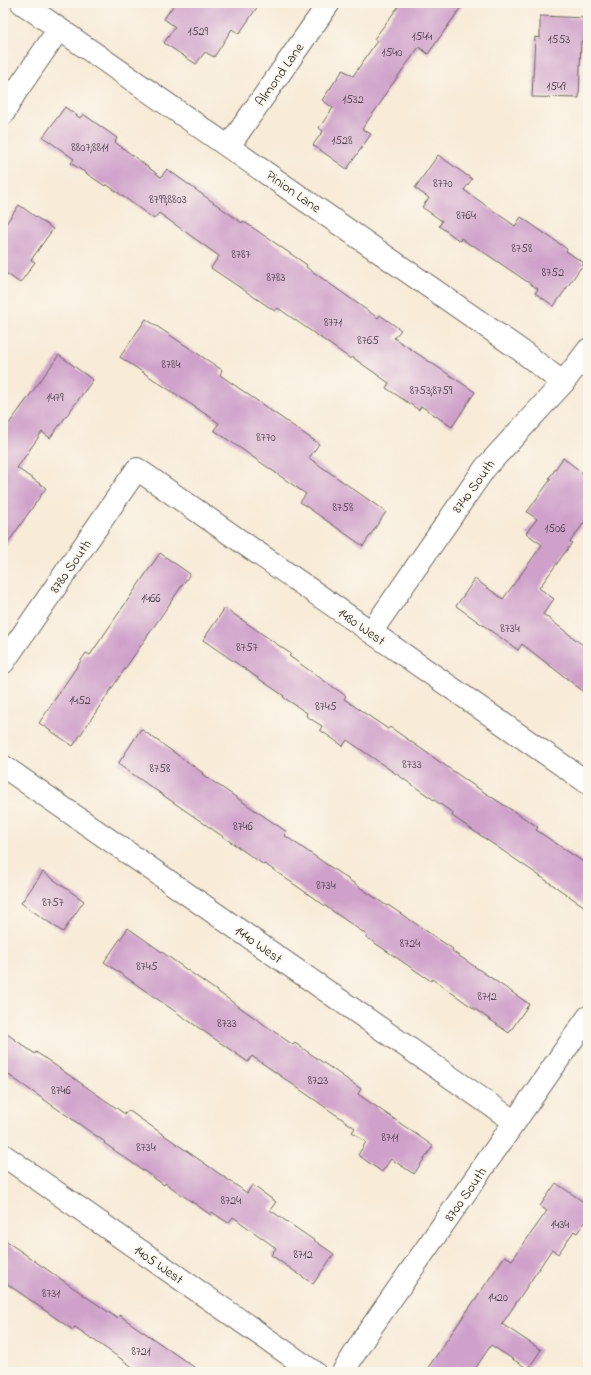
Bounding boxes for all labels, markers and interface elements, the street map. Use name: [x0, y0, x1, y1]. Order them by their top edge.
house number: 1529: [188, 23, 209, 41]
house number: 1544: [412, 28, 432, 46]
house number: 1553: [548, 31, 570, 49]
street label: Almond Lane: [251, 38, 310, 111]
house number: 1540: [382, 44, 402, 62]
house number: 1549: [546, 78, 566, 96]
house number: 1532: [342, 91, 364, 109]
house number: 1528: [331, 132, 353, 150]
house number: 8807;8811: [71, 139, 109, 157]
street label: Pinion Lane: [261, 166, 325, 219]
house number: 8770: [433, 175, 453, 193]
house number: 8799;8803: [149, 191, 187, 209]
house number: 8764: [456, 207, 476, 225]
house number: 8758: [512, 240, 533, 258]
house number: 8787: [232, 246, 250, 264]
house number: 8752: [542, 264, 564, 282]
house number: 8783: [267, 269, 285, 287]
house number: 8771: [324, 314, 342, 332]
house number: 8765: [357, 332, 379, 350]
house number: 8784: [162, 356, 180, 374]
house number: 8753;8759: [410, 382, 453, 400]
house number: 1479: [46, 389, 64, 407]
house number: 8770: [256, 429, 276, 447]
street label: 8740 South: [448, 456, 501, 518]
house number: 8758: [333, 499, 354, 517]
house number: 1506: [544, 520, 566, 538]
street label: 8780 South: [45, 536, 97, 598]
house number: 1466: [141, 590, 161, 608]
street label: 1480 West: [333, 603, 390, 651]
house number: 8734: [500, 620, 520, 638]
house number: 8757: [236, 639, 258, 657]
house number: 1452: [69, 692, 91, 710]
house number: 8745: [315, 698, 337, 716]
house number: 8733: [402, 756, 422, 774]
house number: 8758: [150, 760, 171, 778]
house number: 8746: [233, 818, 254, 836]
house number: 8734: [316, 877, 336, 895]
house number: 8757: [42, 894, 64, 912]
street label: 1440 West: [230, 921, 287, 970]
house number: 8724: [400, 935, 420, 953]
house number: 8745: [136, 958, 158, 976]
house number: 8712: [477, 988, 497, 1006]
house number: 8733: [217, 1015, 237, 1033]
house number: 8723: [308, 1072, 328, 1090]
house number: 8746: [51, 1082, 72, 1100]
house number: 8711: [381, 1129, 399, 1147]
house number: 8734: [136, 1139, 156, 1157]
street label: 8700 South: [440, 1163, 493, 1226]
house number: 8724: [221, 1192, 241, 1210]
house number: 1434: [551, 1216, 569, 1234]
street label: 1405 West: [129, 1240, 188, 1290]
house number: 8712: [293, 1246, 313, 1264]
house number: 8731: [42, 1285, 60, 1303]
house number: 1420: [488, 1289, 508, 1307]
house number: 8721: [131, 1343, 151, 1361]

